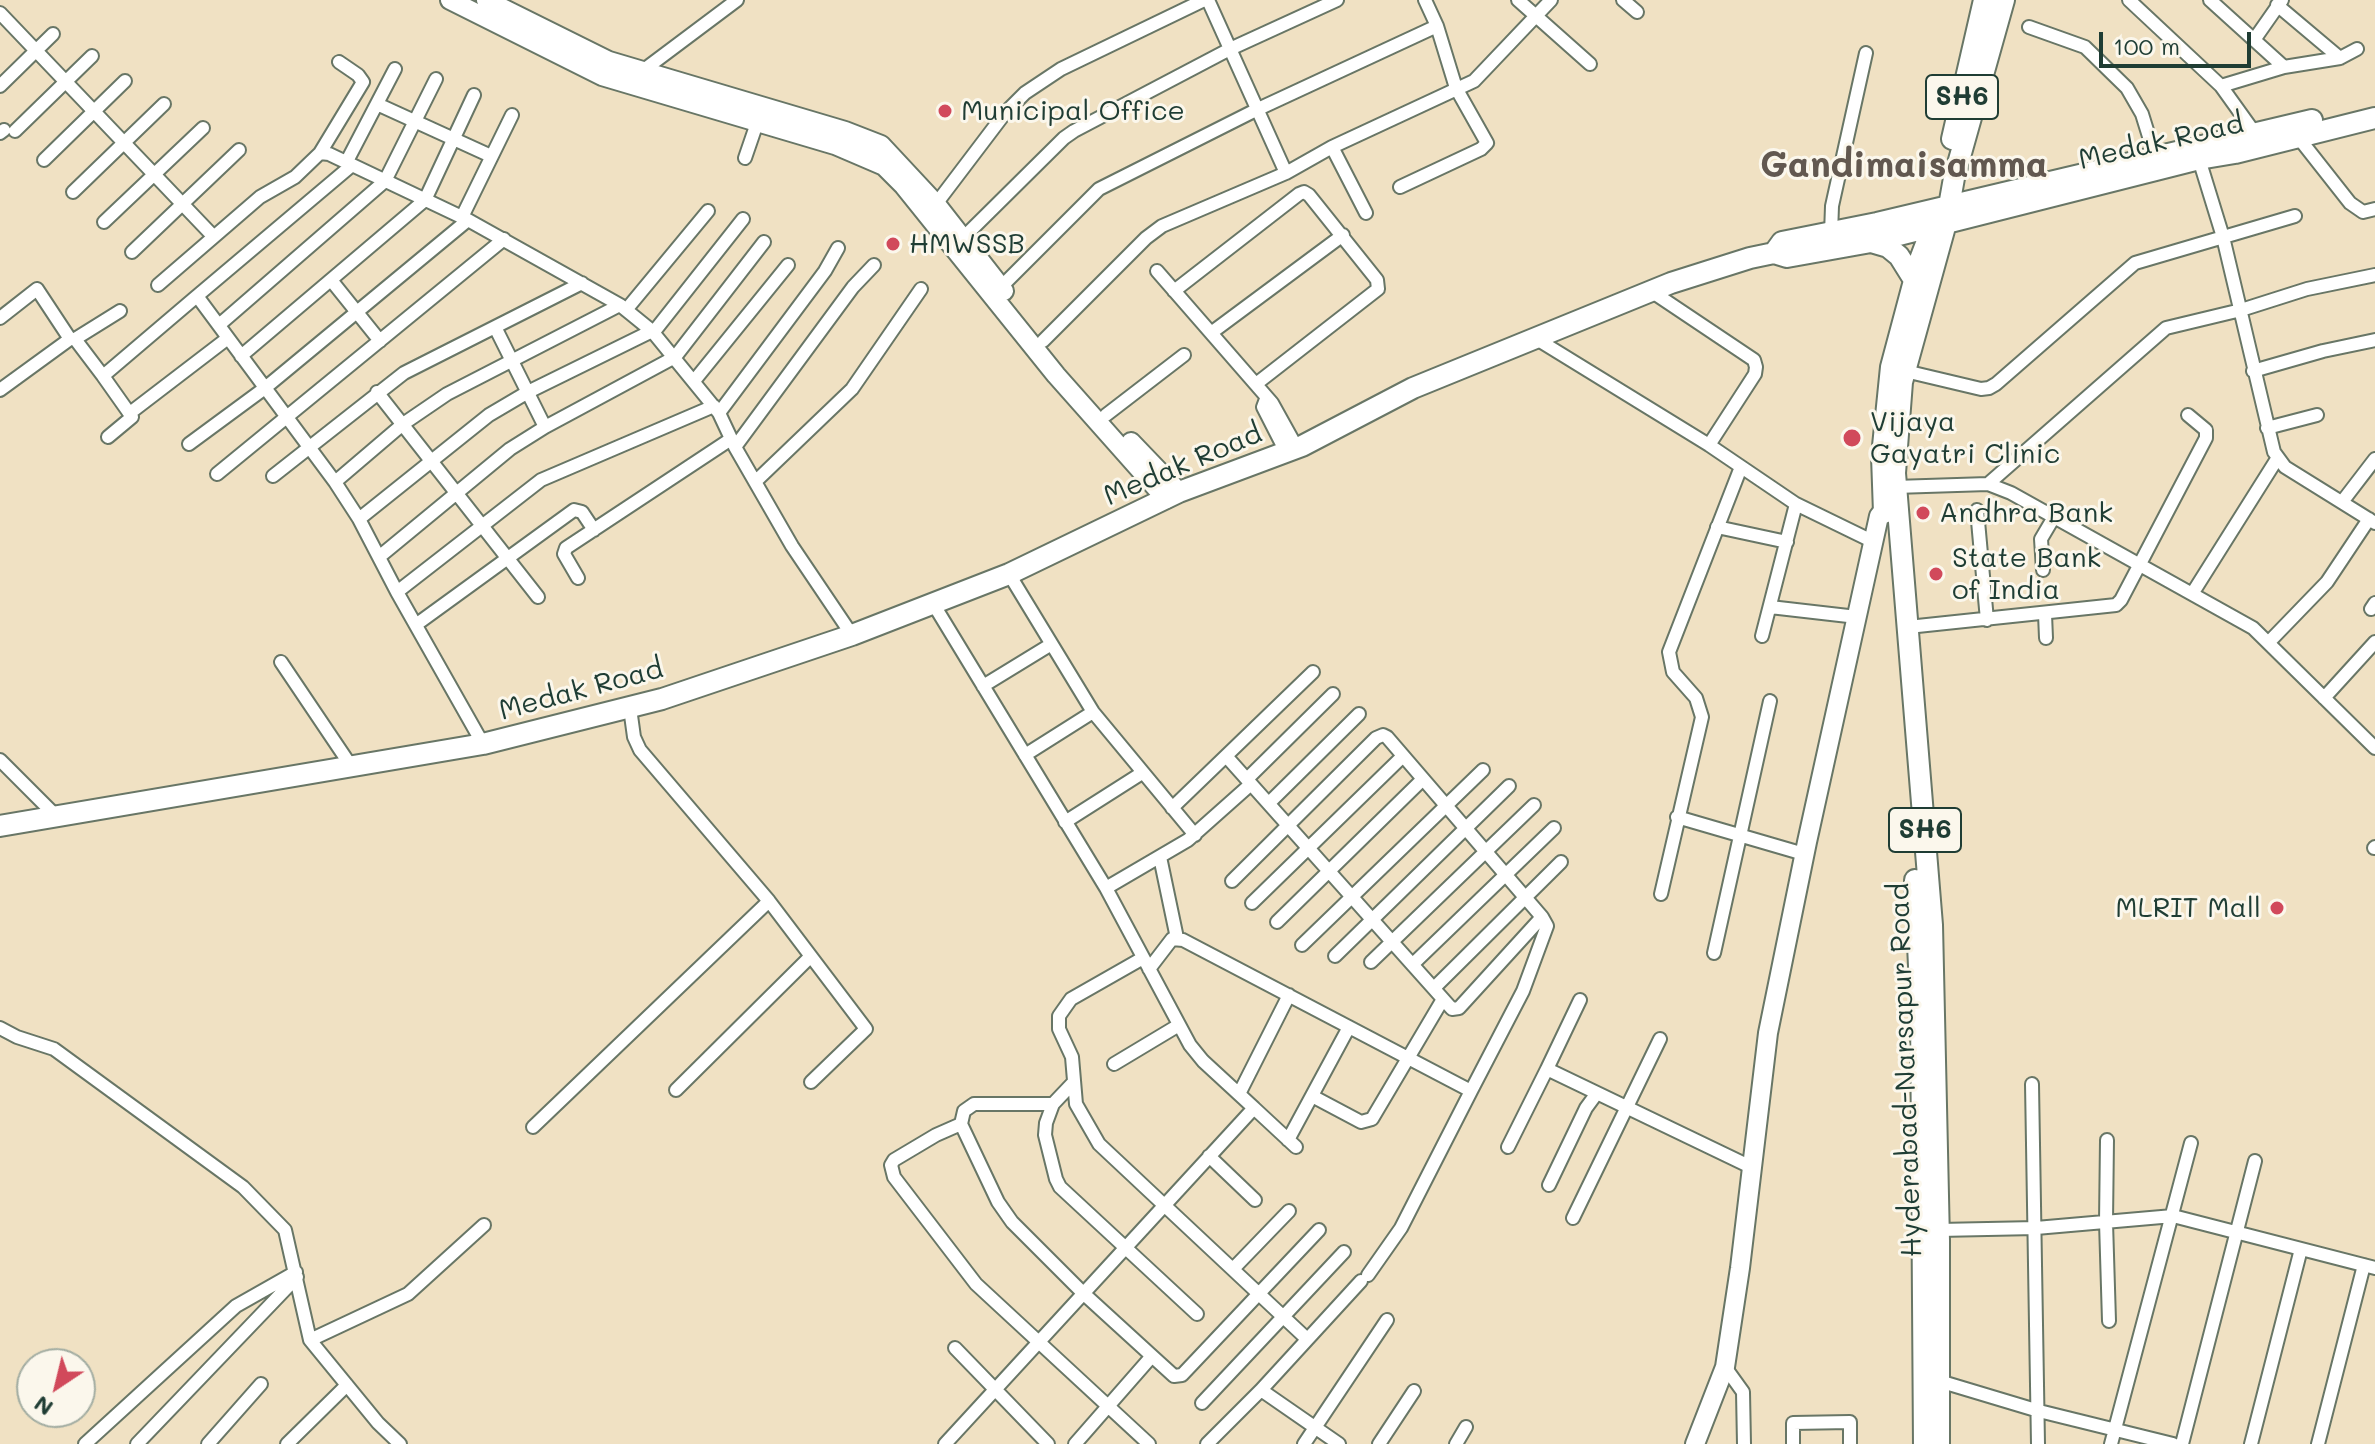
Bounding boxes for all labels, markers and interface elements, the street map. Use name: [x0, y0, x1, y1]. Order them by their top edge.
scale bar: [2103, 16, 2255, 66]
text: 100 m: [2113, 30, 2180, 61]
road number: SH6: [1926, 75, 1998, 119]
place label: Municipal Office: [961, 94, 1185, 128]
marker: Municipal Office: [936, 102, 954, 120]
street label: Medak Road: [2075, 107, 2247, 177]
district label: Gandimaisamma: [1760, 144, 2048, 188]
place label: HMWSSB: [909, 227, 1025, 261]
marker: HMWSSB: [884, 235, 902, 253]
place label: Vijaya Gayatri Clinic: [1870, 405, 2060, 471]
street label: Medak Road: [1099, 417, 1267, 513]
marker: Vijaya Gayatri Clinic: [1841, 427, 1863, 449]
place label: Andhra Bank: [1939, 496, 2113, 530]
marker: Andhra Bank: [1914, 504, 1932, 522]
place label: State Bank of India: [1952, 541, 2101, 607]
marker: State Bank of India: [1927, 565, 1945, 583]
street label: Medak Road: [495, 652, 667, 728]
road number: SH6: [1889, 808, 1961, 852]
street label: Hyderabad-Narsapur Road: [1883, 882, 1929, 1258]
place label: MLRIT Mall: [2115, 891, 2261, 925]
marker: MLRIT Mall: [2268, 899, 2286, 917]
north arrow: [16, 1348, 96, 1428]
text: N: [28, 1390, 58, 1423]

